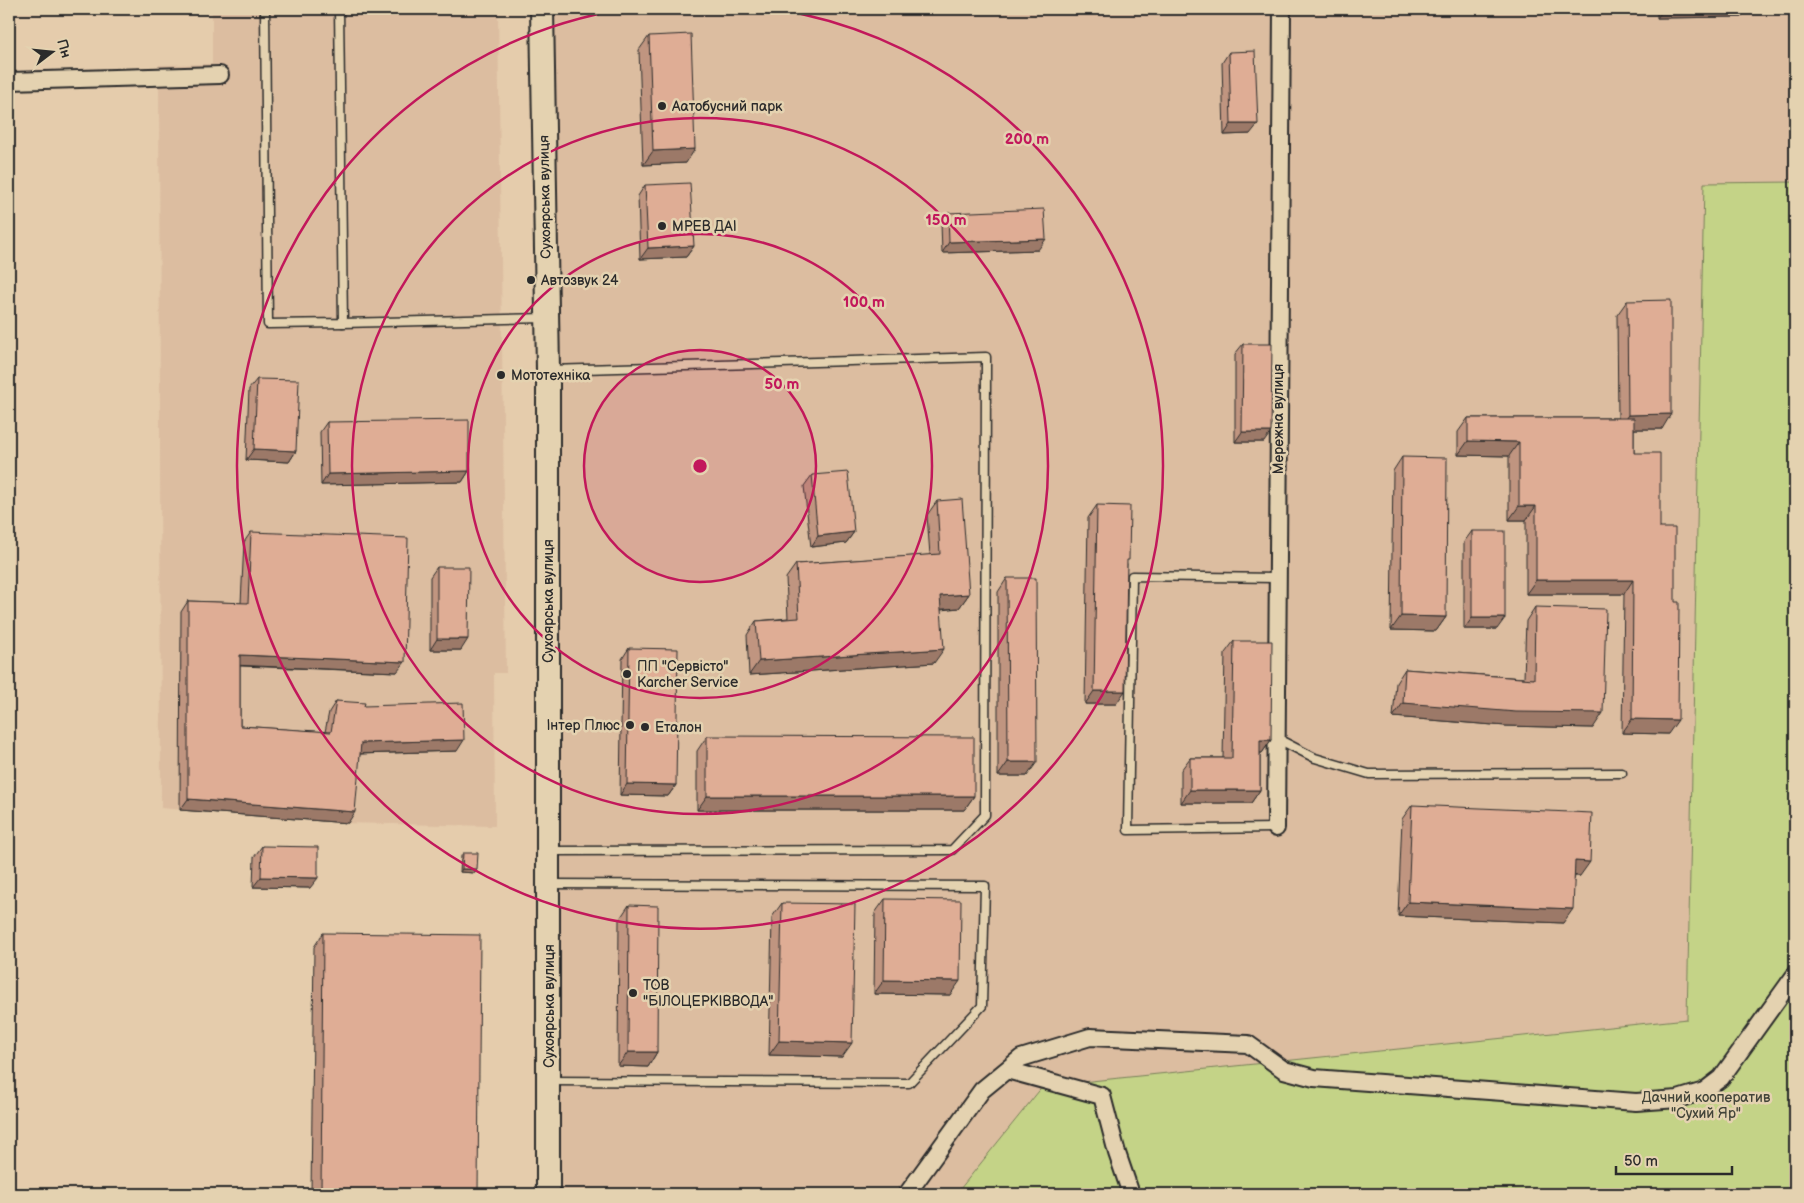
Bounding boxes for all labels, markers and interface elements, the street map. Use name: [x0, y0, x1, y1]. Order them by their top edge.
north arrow: [28, 28, 78, 78]
text: Пн: [53, 37, 75, 60]
place label: Аатобусний парк: [671, 98, 783, 115]
marker: Аатобусний парк: [656, 100, 668, 112]
text: 200 m: [1005, 130, 1049, 149]
street label: Сухоярська вулиця: [535, 135, 555, 259]
text: 150 m: [925, 211, 967, 230]
place label: МРЕВ ДАІ: [672, 218, 737, 235]
marker: МРЕВ ДАІ: [656, 220, 668, 232]
place label: Автозвук 24: [540, 272, 619, 289]
marker: Автозвук 24: [525, 274, 537, 286]
text: 100 m: [843, 293, 885, 312]
street label: Мережна вулиця: [1270, 364, 1287, 474]
place label: Мототехніка: [511, 367, 591, 384]
marker: Мототехніка: [495, 369, 507, 381]
text: 50 m: [765, 375, 800, 394]
centre of rings: [691, 457, 709, 475]
street label: Сухоярська вулиця: [540, 539, 557, 663]
place label: ПП "Сервісто" Karcher Service: [637, 658, 738, 691]
marker: ПП "Сервісто" Karcher Service: [621, 668, 633, 680]
place label: Інтер Плюс: [546, 717, 620, 734]
marker: Інтер Плюс: [624, 719, 636, 731]
place label: Еталон: [655, 719, 702, 736]
marker: Еталон: [639, 721, 651, 733]
street label: Сухоярська вулиця: [541, 944, 558, 1068]
place label: ТОВ "БІЛОЦЕРКІВВОДА": [643, 977, 774, 1010]
marker: ТОВ "БІЛОЦЕРКІВВОДА": [627, 987, 639, 999]
park label: Дачний кооператив "Сухий Яр": [1642, 1089, 1771, 1122]
scale bar: [1616, 1143, 1733, 1175]
text: 50 m: [1624, 1152, 1658, 1171]

